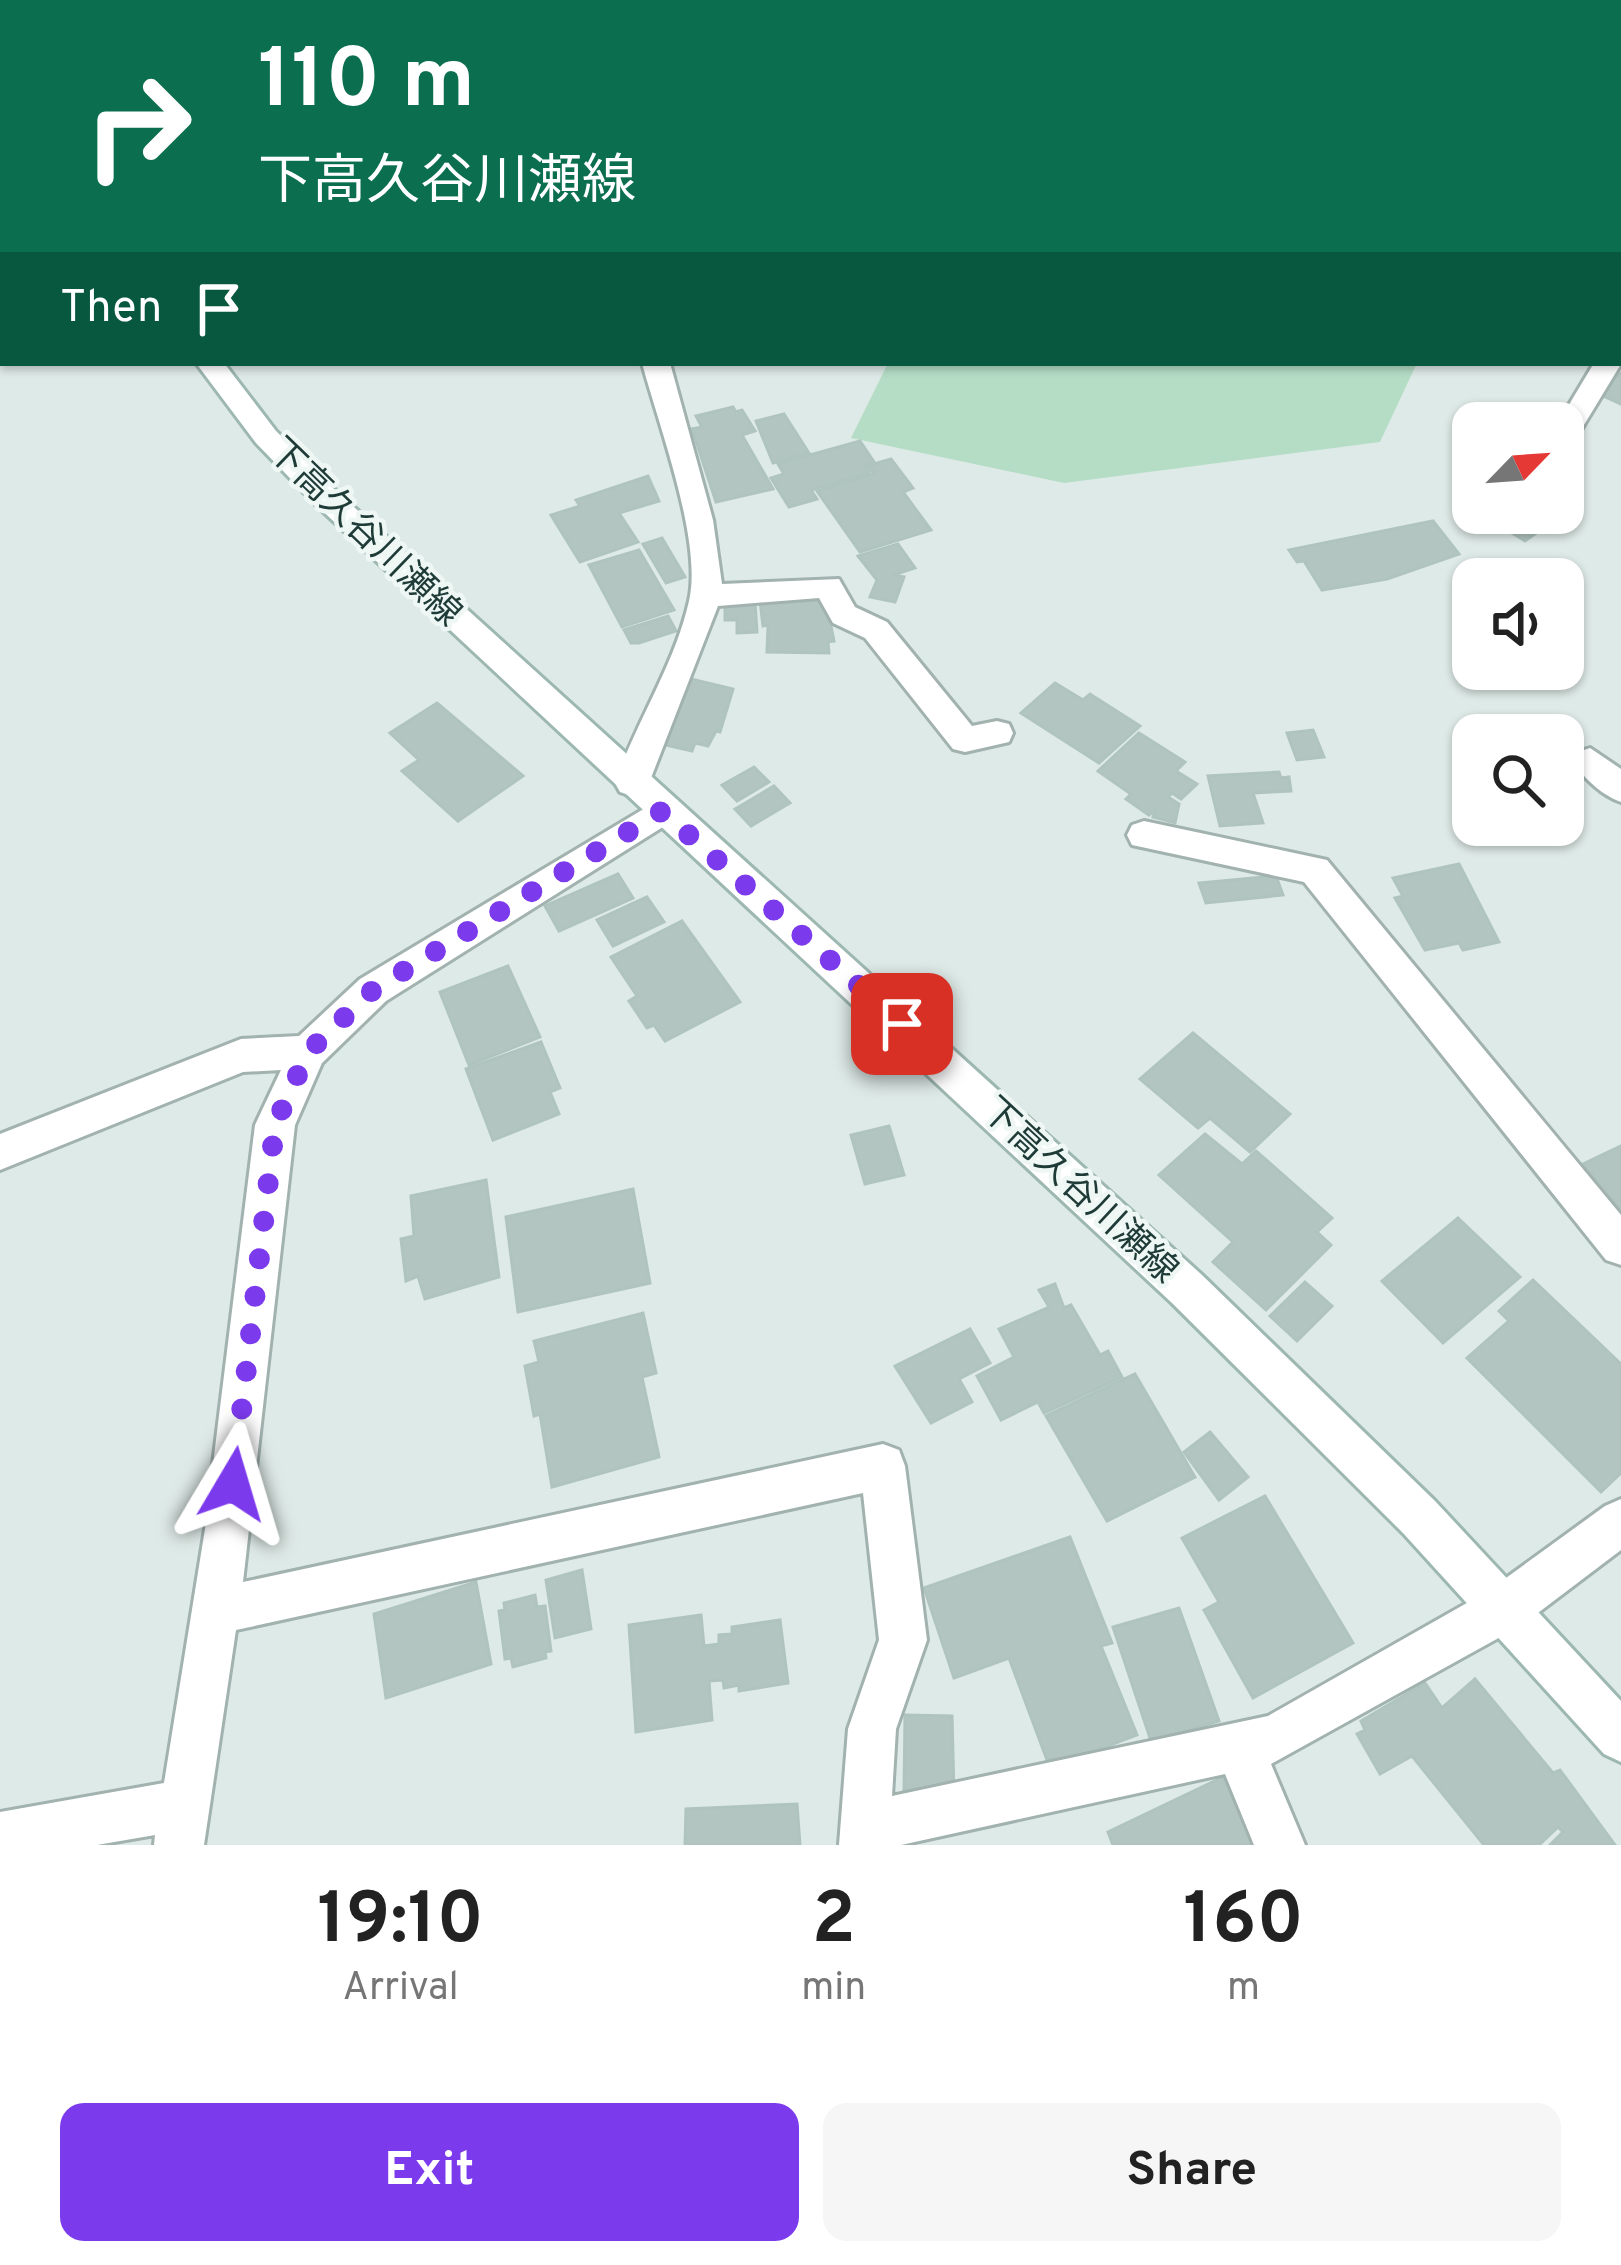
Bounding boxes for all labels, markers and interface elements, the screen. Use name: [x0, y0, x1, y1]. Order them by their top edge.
text: 110 m: [258, 31, 475, 137]
icon: right: [60, 48, 216, 204]
text: 下高久谷川瀬線: [258, 150, 636, 219]
icon: arrive: [186, 276, 252, 342]
text: Then: [60, 281, 162, 338]
north arrow: [1452, 402, 1584, 534]
map controls: [1452, 402, 1584, 846]
street label: 下高久谷川瀬線: [257, 430, 470, 638]
button: sound: [1452, 558, 1584, 690]
button: search: [1452, 714, 1584, 846]
pin: [851, 973, 953, 1075]
icon: arrive: [869, 991, 935, 1057]
street label: 下高久谷川瀬線: [970, 1089, 1186, 1295]
position arrow: [170, 1421, 296, 1547]
text: 19:10: [317, 1877, 484, 1969]
text: 2: [812, 1877, 856, 1969]
text: 160: [1183, 1877, 1304, 1969]
text: Arrival: [342, 1965, 459, 2014]
text: min: [801, 1965, 866, 2014]
text: m: [1227, 1965, 1260, 2014]
button: Exit: [60, 2103, 799, 2241]
button: Share: [823, 2103, 1561, 2241]

